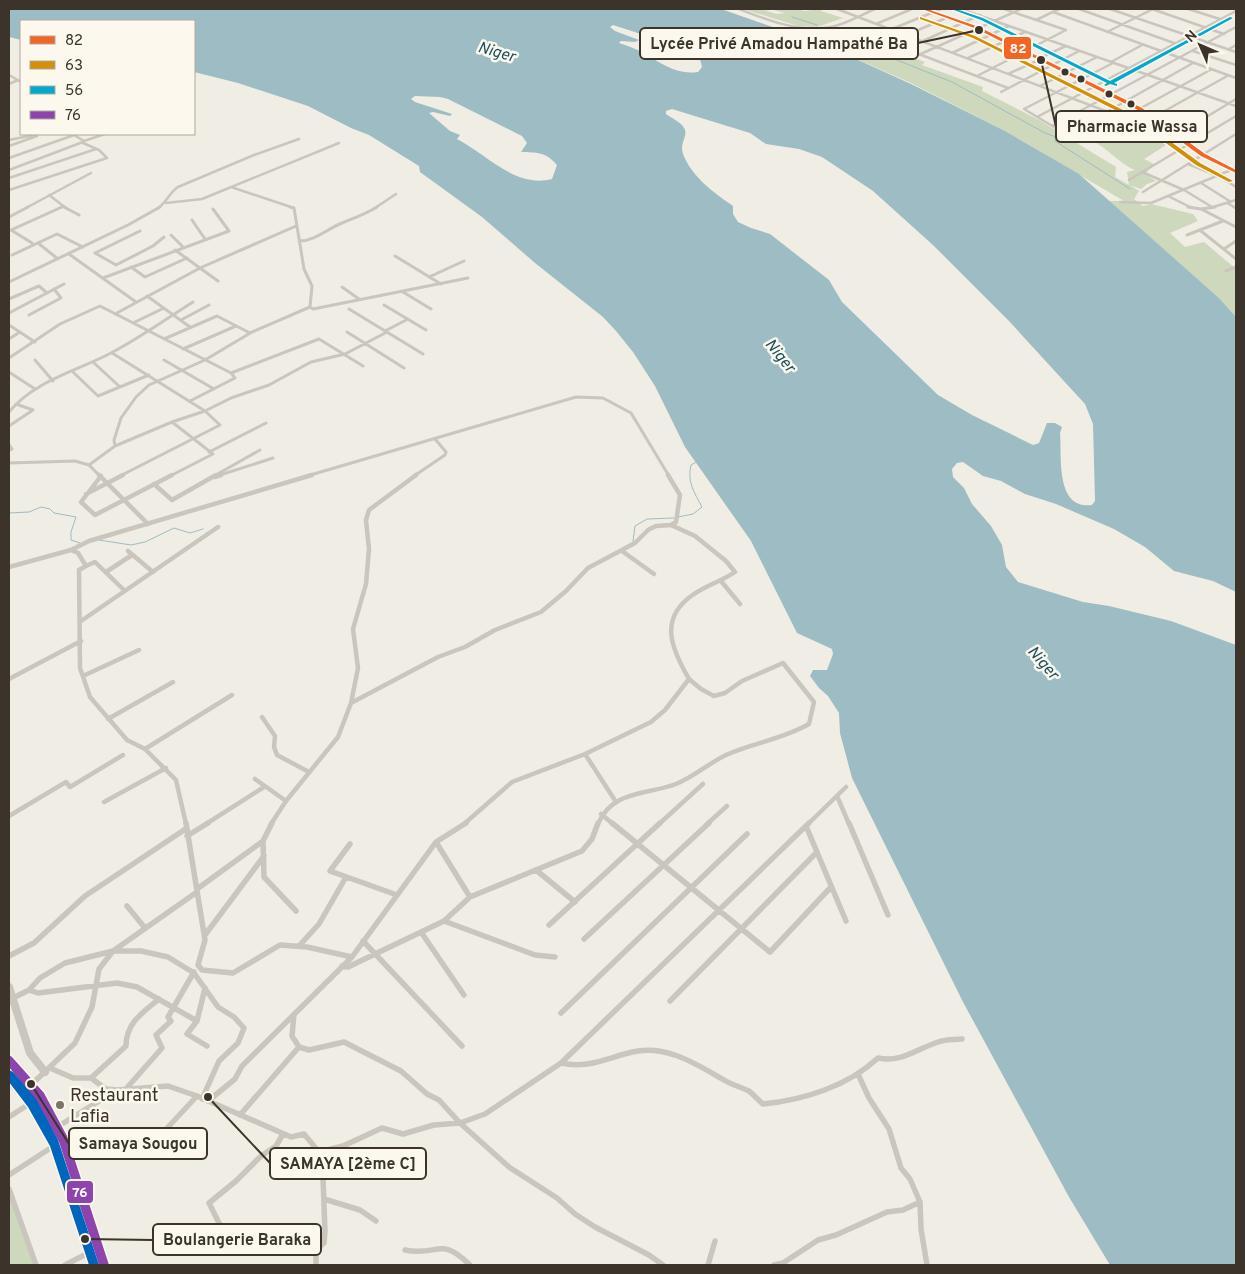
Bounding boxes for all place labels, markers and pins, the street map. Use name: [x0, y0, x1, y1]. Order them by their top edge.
callout: Lycée Privé Amadou Hampathé Ba: [640, 28, 918, 59]
unlabelled marker: [1060, 67, 1070, 77]
unlabelled marker: [1076, 74, 1086, 84]
unlabelled marker: [1104, 89, 1114, 99]
unlabelled marker: [1126, 99, 1136, 109]
callout: Pharmacie Wassa: [1056, 111, 1207, 142]
place label: Restaurant Lafia: [70, 1085, 159, 1129]
marker: Restaurant Lafia: [54, 1099, 66, 1111]
callout: Samaya Sougou: [69, 1128, 207, 1159]
callout: SAMAYA [2ème C]: [270, 1148, 426, 1179]
callout: Boulangerie Baraka: [153, 1224, 321, 1255]

